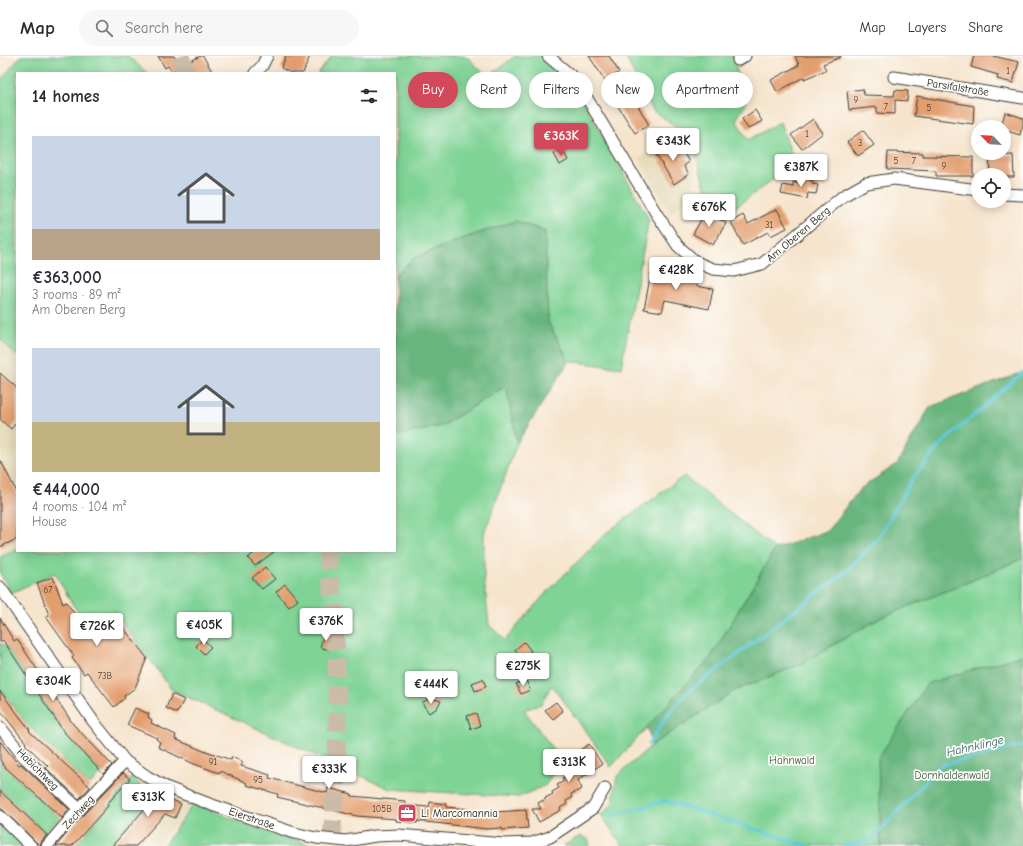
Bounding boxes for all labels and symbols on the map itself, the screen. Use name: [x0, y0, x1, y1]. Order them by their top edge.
house number: 1: [1006, 66, 1010, 76]
street label: Parsifalstraße: [926, 76, 990, 99]
house number: 9: [854, 95, 859, 105]
house number: 7: [884, 102, 889, 112]
house number: 5: [927, 103, 932, 113]
north arrow: [971, 120, 1011, 160]
pin: €363K: [533, 123, 589, 157]
pin: €343K: [645, 128, 701, 162]
house number: 1: [805, 129, 809, 139]
house number: 3: [858, 138, 862, 148]
pin: €387K: [773, 154, 829, 188]
house number: 5: [894, 156, 899, 166]
house number: 7: [912, 156, 917, 166]
house number: 9: [942, 161, 947, 171]
pin: €676K: [681, 194, 737, 228]
street label: Am Oberen Berg: [764, 204, 833, 265]
house number: 31: [765, 220, 773, 230]
pin: €428K: [648, 257, 704, 291]
house number: 67: [43, 585, 53, 595]
pin: €376K: [298, 608, 354, 642]
pin: €405K: [176, 612, 232, 646]
pin: €726K: [69, 613, 125, 647]
pin: €275K: [495, 653, 551, 687]
pin: €304K: [25, 668, 81, 702]
house number: 73B: [98, 671, 113, 681]
pin: €444K: [403, 671, 459, 705]
water label: Hahnklinge: [945, 733, 1005, 759]
street label: Habichtweg: [14, 746, 61, 793]
pin: €313K: [541, 749, 597, 783]
park label: Hahnwald: [769, 754, 815, 767]
pin: €333K: [301, 756, 357, 790]
house number: 91: [209, 757, 218, 767]
park label: Dornhaldenwald: [915, 769, 990, 782]
house number: 95: [253, 775, 263, 785]
pin: €313K: [120, 784, 176, 818]
street label: Zechweg: [60, 793, 97, 832]
office icon: L! Marcomannia: [396, 802, 418, 824]
house number: 105B: [372, 804, 392, 814]
street label: Eierstraße: [227, 805, 277, 833]
place label: L! Marcomannia: [421, 807, 498, 820]

